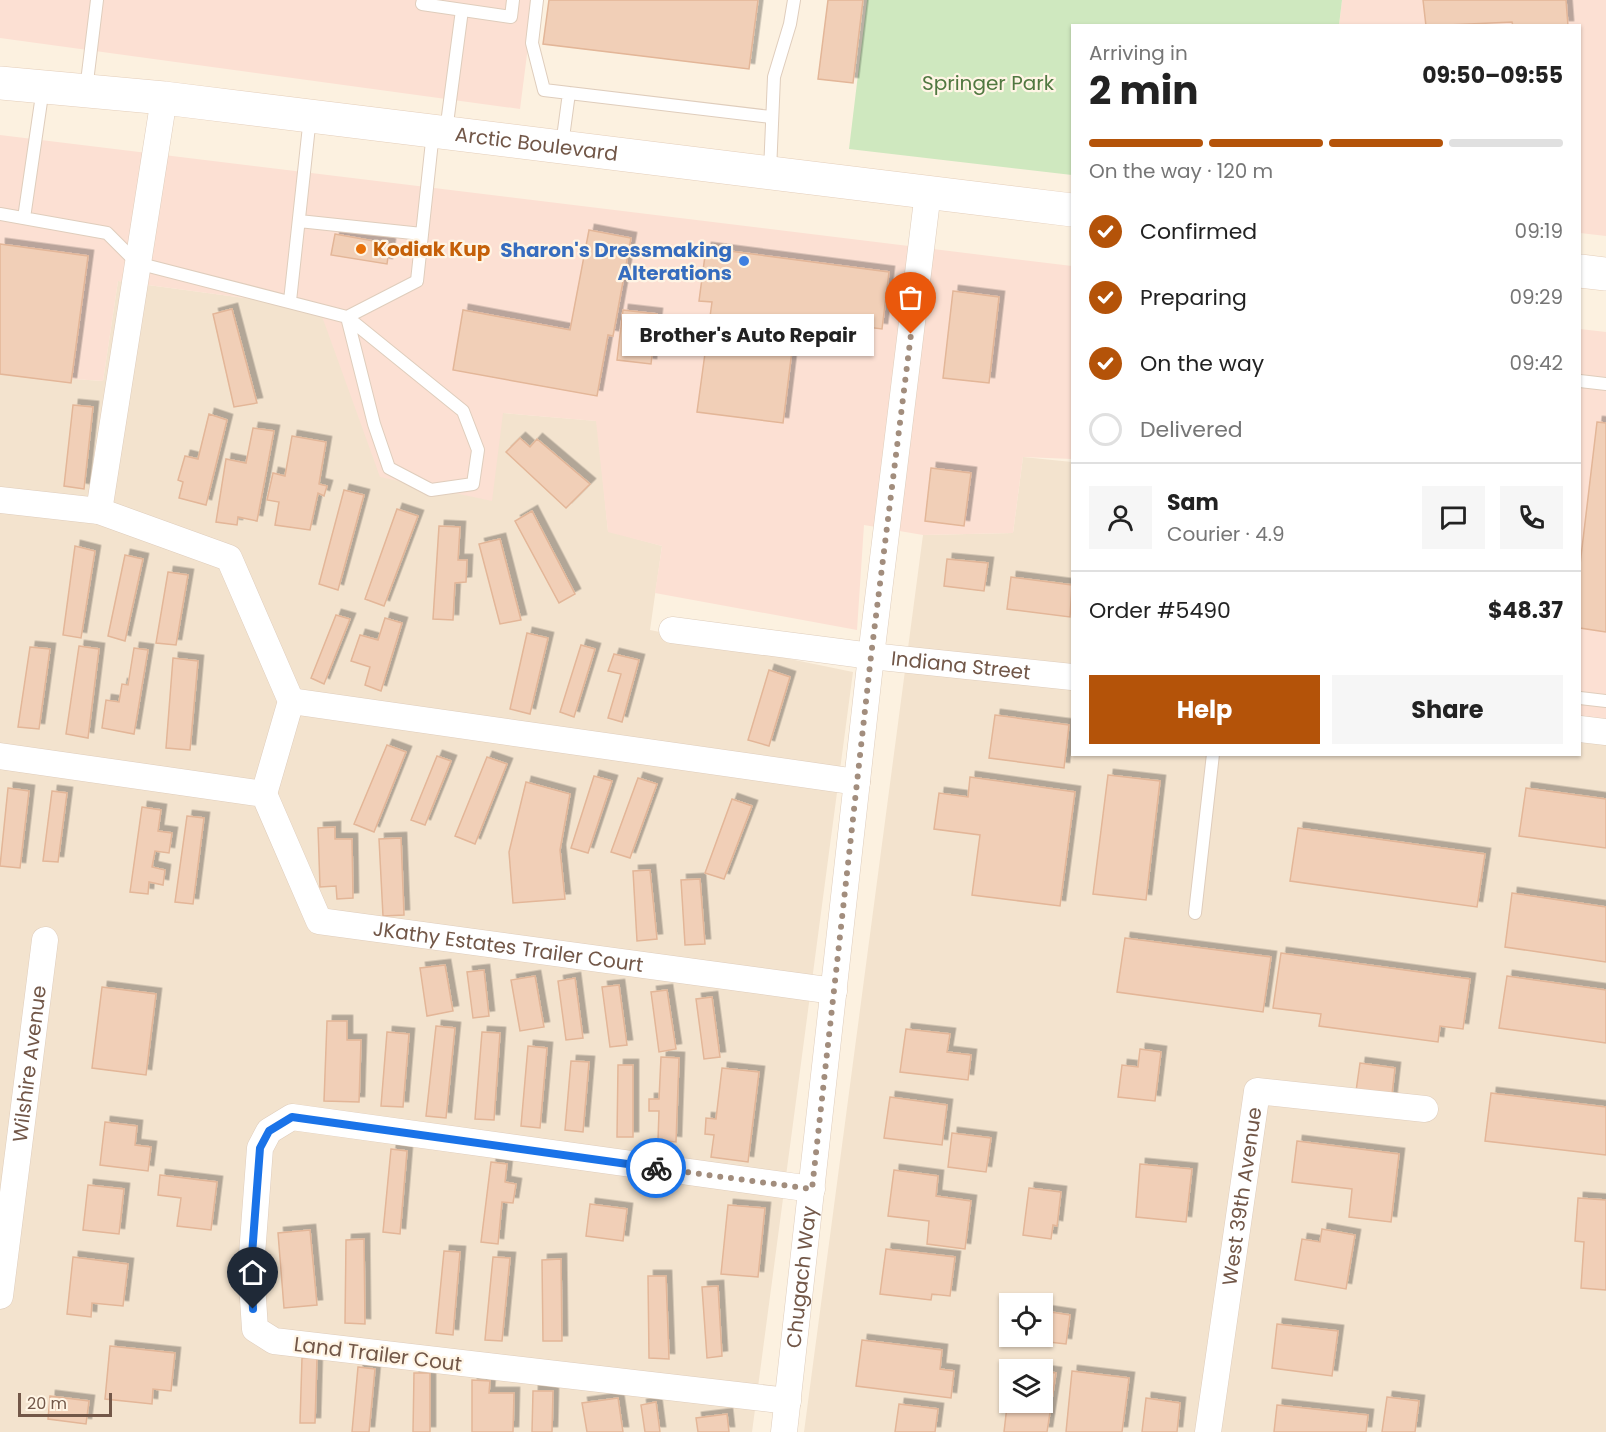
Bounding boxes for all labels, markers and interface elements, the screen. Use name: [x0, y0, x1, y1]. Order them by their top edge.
text: Arriving in: [1089, 39, 1188, 67]
text: 09:50–09:55: [1422, 60, 1563, 91]
text: 2 min: [1089, 63, 1199, 118]
park label: Springer Park: [922, 69, 1055, 97]
street label: Arctic Boulevard: [454, 120, 619, 168]
text: On the way · 120 m: [1089, 157, 1273, 185]
icon: check: [1089, 215, 1122, 248]
text: Confirmed: [1140, 216, 1257, 247]
text: 09:19: [1515, 217, 1563, 245]
place label: Kodiak Kup: [373, 235, 491, 263]
place label: Sharon's Dressmaking Alterations: [500, 236, 732, 287]
marker: Kodiak Kup: [354, 242, 368, 256]
marker: Sharon's Dressmaking Alterations: [737, 254, 751, 268]
pin: [885, 272, 936, 334]
icon: bag: [894, 281, 927, 314]
icon: check: [1089, 281, 1122, 314]
text: Preparing: [1140, 282, 1247, 313]
text: 09:29: [1509, 283, 1563, 311]
callout: Brother's Auto Repair: [623, 313, 875, 355]
text: Brother's Auto Repair: [639, 321, 857, 349]
icon: check: [1089, 347, 1122, 380]
text: On the way: [1140, 348, 1264, 379]
text: 09:42: [1510, 349, 1563, 377]
text: Delivered: [1140, 414, 1243, 445]
button: person: [1089, 486, 1152, 549]
button: chat: [1422, 486, 1485, 549]
button: phone: [1500, 486, 1563, 549]
text: Sam: [1167, 487, 1219, 518]
text: Courier · 4.9: [1167, 520, 1285, 548]
text: Order #5490: [1089, 595, 1231, 626]
text: $48.37: [1488, 595, 1563, 626]
street label: Indiana Street: [890, 644, 1032, 687]
button: Help: [1089, 675, 1320, 744]
button: Share: [1332, 675, 1563, 744]
street label: JKathy Estates Trailer Court: [371, 914, 645, 979]
street label: Wilshire Avenue: [6, 984, 53, 1144]
street label: West 39th Avenue: [1215, 1105, 1269, 1287]
courier: [626, 1138, 686, 1198]
icon: bike: [640, 1152, 673, 1185]
street label: Chugach Way: [780, 1204, 823, 1349]
pin: [227, 1247, 278, 1309]
icon: home: [236, 1256, 269, 1289]
map controls: [999, 1293, 1053, 1413]
button: locate: [999, 1293, 1053, 1347]
street label: Land Trailer Cout: [292, 1330, 464, 1378]
button: layers: [999, 1359, 1053, 1413]
scale bar: [18, 1390, 112, 1418]
text: 20 m: [27, 1392, 67, 1415]

